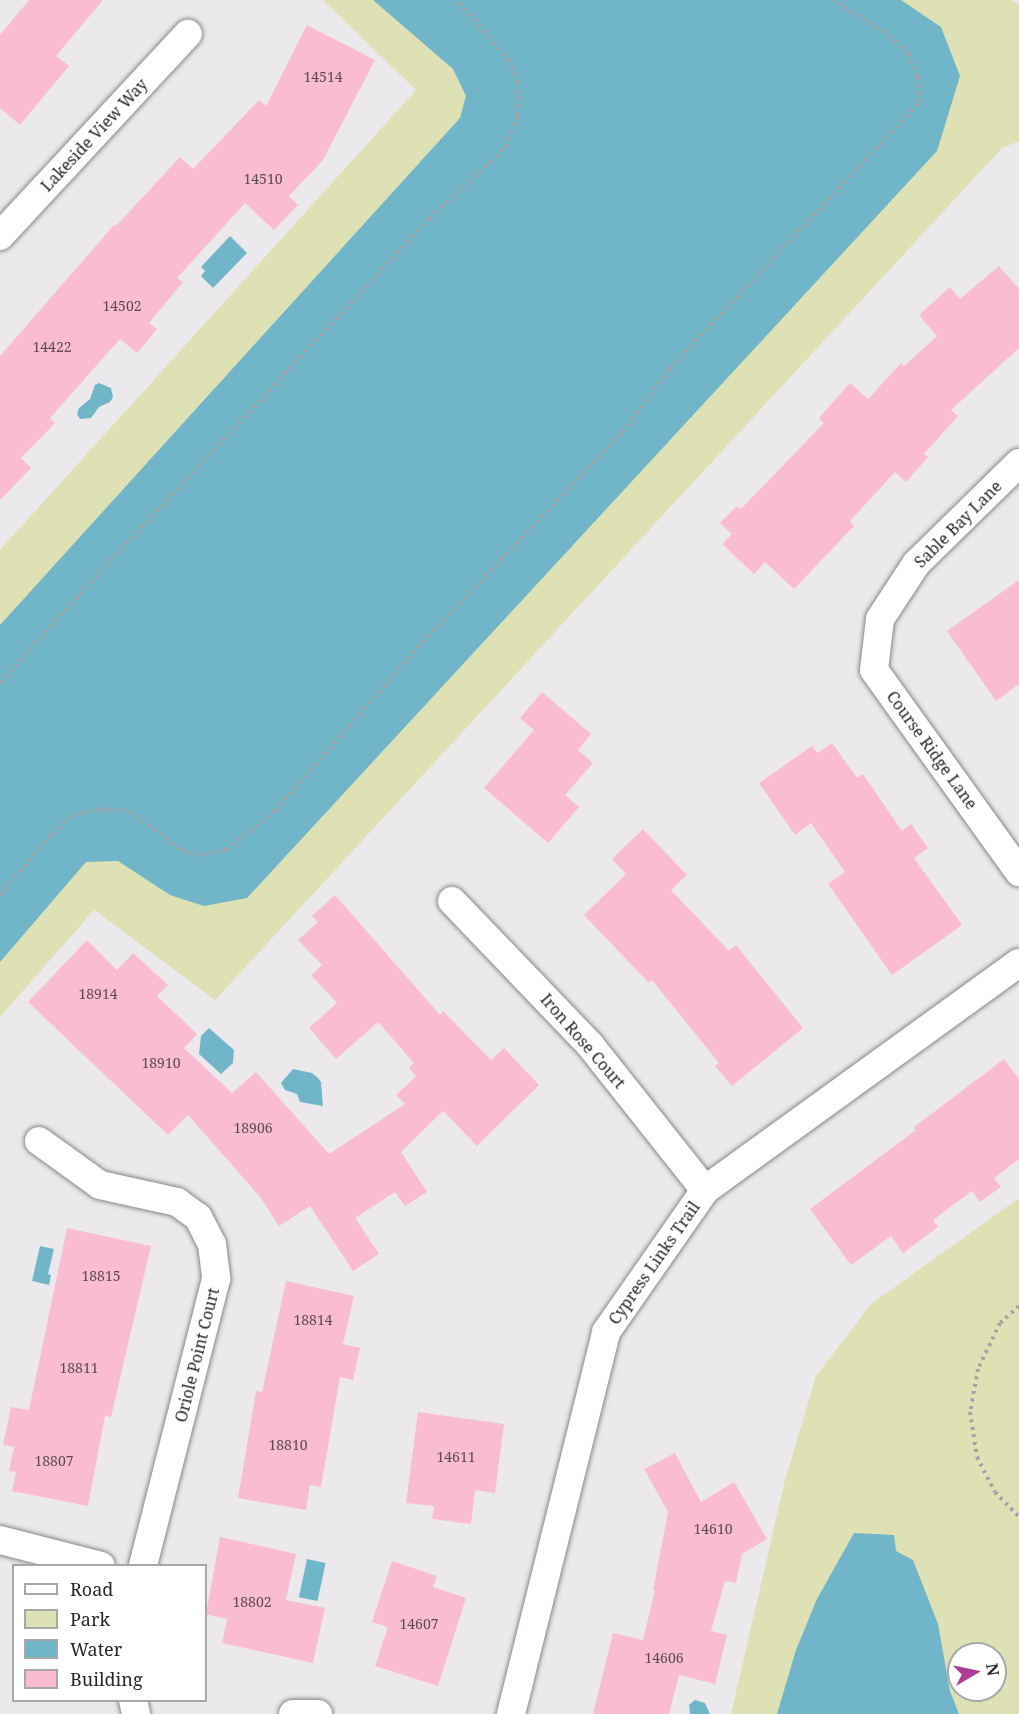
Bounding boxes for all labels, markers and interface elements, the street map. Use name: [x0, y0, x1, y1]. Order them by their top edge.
house number: 14514: [303, 69, 343, 85]
street label: Lakeside View Way: [37, 75, 151, 195]
house number: 14510: [243, 171, 283, 187]
house number: 14502: [102, 298, 142, 314]
house number: 14422: [32, 339, 72, 355]
street label: Sable Bay Lane: [910, 476, 1006, 572]
street label: Course Ridge Lane: [883, 687, 981, 813]
house number: 18914: [78, 986, 118, 1002]
street label: Iron Rose Court: [537, 990, 629, 1092]
house number: 18910: [141, 1055, 181, 1071]
house number: 18906: [233, 1120, 273, 1136]
street label: Cypress Links Trail: [604, 1198, 704, 1328]
house number: 18815: [81, 1268, 121, 1284]
street label: Oriole Point Court: [171, 1286, 223, 1424]
house number: 18814: [293, 1312, 333, 1328]
house number: 18811: [59, 1360, 99, 1376]
house number: 18810: [268, 1437, 308, 1453]
house number: 14611: [436, 1449, 476, 1465]
house number: 18807: [34, 1453, 74, 1469]
house number: 14610: [693, 1521, 733, 1537]
legend: [12, 1564, 207, 1702]
text: Road: [70, 1577, 113, 1601]
house number: 18802: [232, 1594, 272, 1610]
text: Park: [70, 1607, 110, 1631]
house number: 14607: [399, 1616, 439, 1632]
text: Water: [70, 1637, 122, 1661]
north arrow: [947, 1642, 1007, 1702]
house number: 14606: [644, 1650, 684, 1666]
text: N: [981, 1662, 1005, 1677]
text: Building: [70, 1667, 143, 1691]

